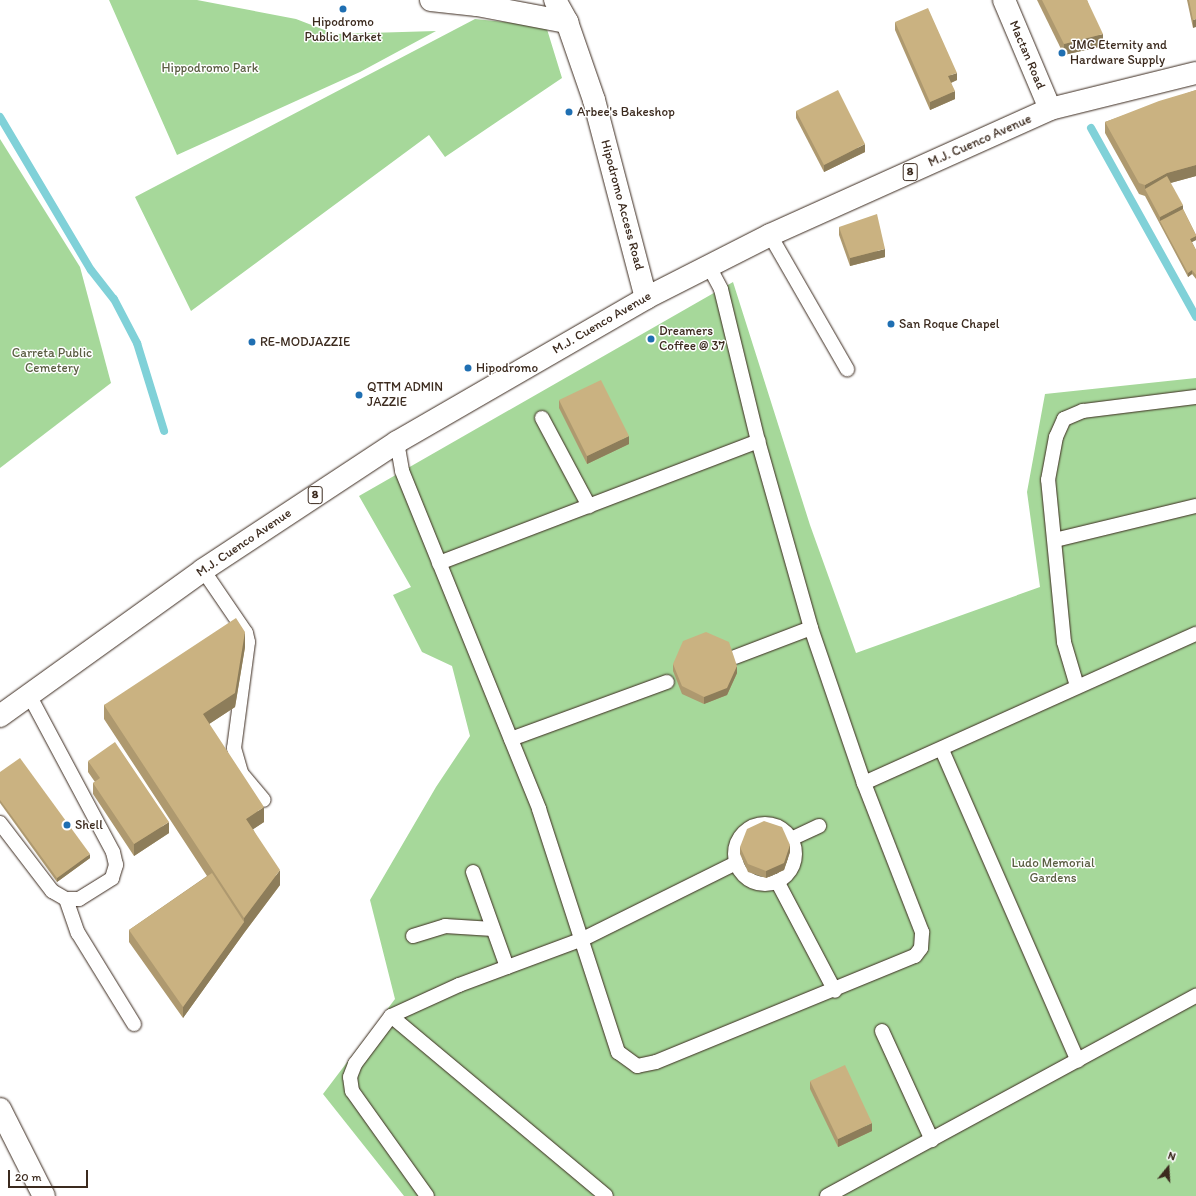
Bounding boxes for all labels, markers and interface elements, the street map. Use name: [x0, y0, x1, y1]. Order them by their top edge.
marker: Hipodromo Public Market: [338, 4, 348, 14]
place label: Hipodromo Public Market: [304, 15, 382, 46]
street label: Mactan Road: [1006, 19, 1048, 91]
place label: JMC Eternity and Hardware Supply: [1070, 38, 1167, 69]
marker: JMC Eternity and Hardware Supply: [1057, 48, 1067, 58]
park label: Hippodromo Park: [162, 60, 258, 76]
place label: Arbee's Bakeshop: [577, 104, 675, 120]
marker: Arbee's Bakeshop: [564, 107, 574, 117]
street label: M.J. Cuenco Avenue: [926, 111, 1034, 171]
street label: Hipodromo Access Road: [597, 138, 647, 272]
road number: 8: [902, 162, 918, 182]
street label: M.J. Cuenco Avenue: [550, 289, 654, 357]
place label: San Roque Chapel: [899, 316, 999, 332]
marker: San Roque Chapel: [886, 319, 896, 329]
place label: Dreamers Coffee @ 37: [659, 324, 725, 355]
place label: RE-MODJAZZIE: [260, 334, 350, 350]
marker: Dreamers Coffee @ 37: [646, 334, 656, 344]
marker: RE-MODJAZZIE: [247, 337, 257, 347]
park label: Carreta Public Cemetery: [12, 346, 92, 377]
place label: Hipodromo: [476, 360, 538, 376]
marker: Hipodromo: [463, 363, 473, 373]
place label: QTTM ADMIN JAZZIE: [367, 380, 444, 411]
marker: QTTM ADMIN JAZZIE: [354, 390, 364, 400]
road number: 8: [307, 485, 323, 505]
street label: M.J. Cuenco Avenue: [194, 506, 294, 580]
place label: Shell: [75, 817, 103, 833]
marker: Shell: [62, 820, 72, 830]
park label: Ludo Memorial Gardens: [1012, 856, 1094, 887]
north arrow: [1148, 1148, 1188, 1188]
text: N: [1166, 1149, 1177, 1163]
scale bar: [10, 1162, 90, 1188]
text: 20 m: [15, 1170, 42, 1184]

